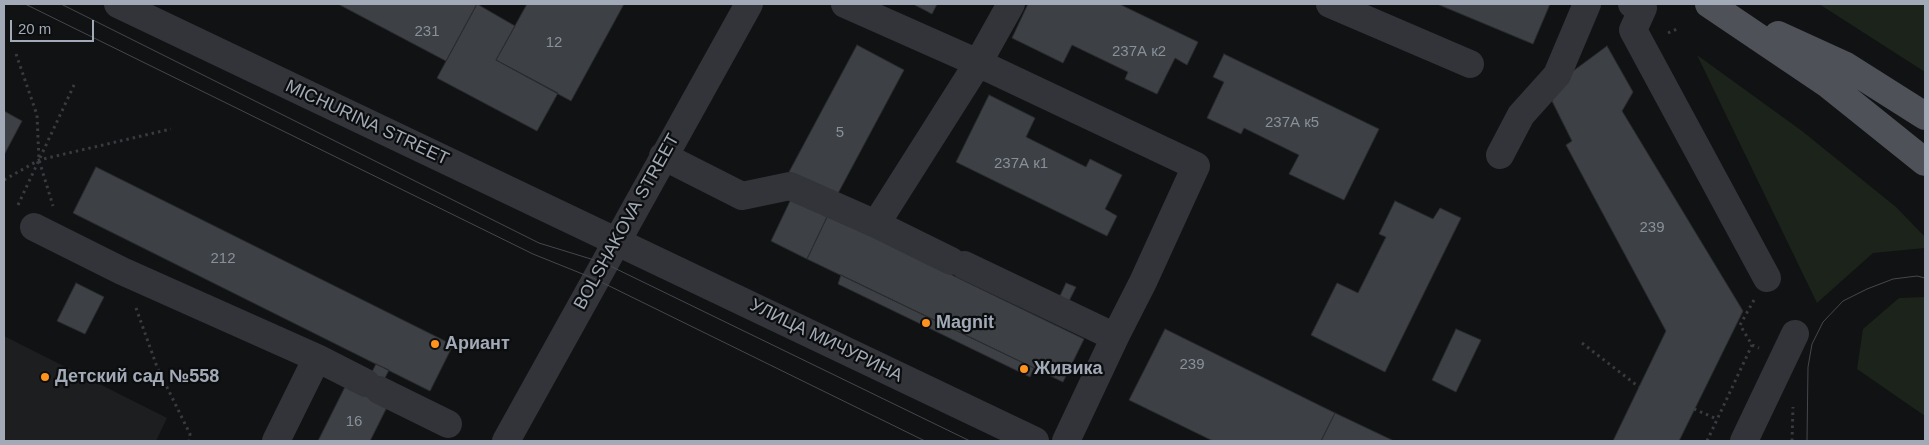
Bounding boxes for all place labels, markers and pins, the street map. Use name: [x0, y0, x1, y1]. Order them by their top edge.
place label: Magnit: [936, 312, 994, 334]
marker: Magnit: [920, 317, 932, 329]
place label: Ариант: [445, 333, 510, 355]
marker: Ариант: [429, 338, 441, 350]
place label: Живика: [1034, 358, 1102, 380]
marker: Живика: [1018, 363, 1030, 375]
place label: Детский сад №558: [55, 366, 219, 388]
marker: Детский сад №558: [39, 371, 51, 383]

